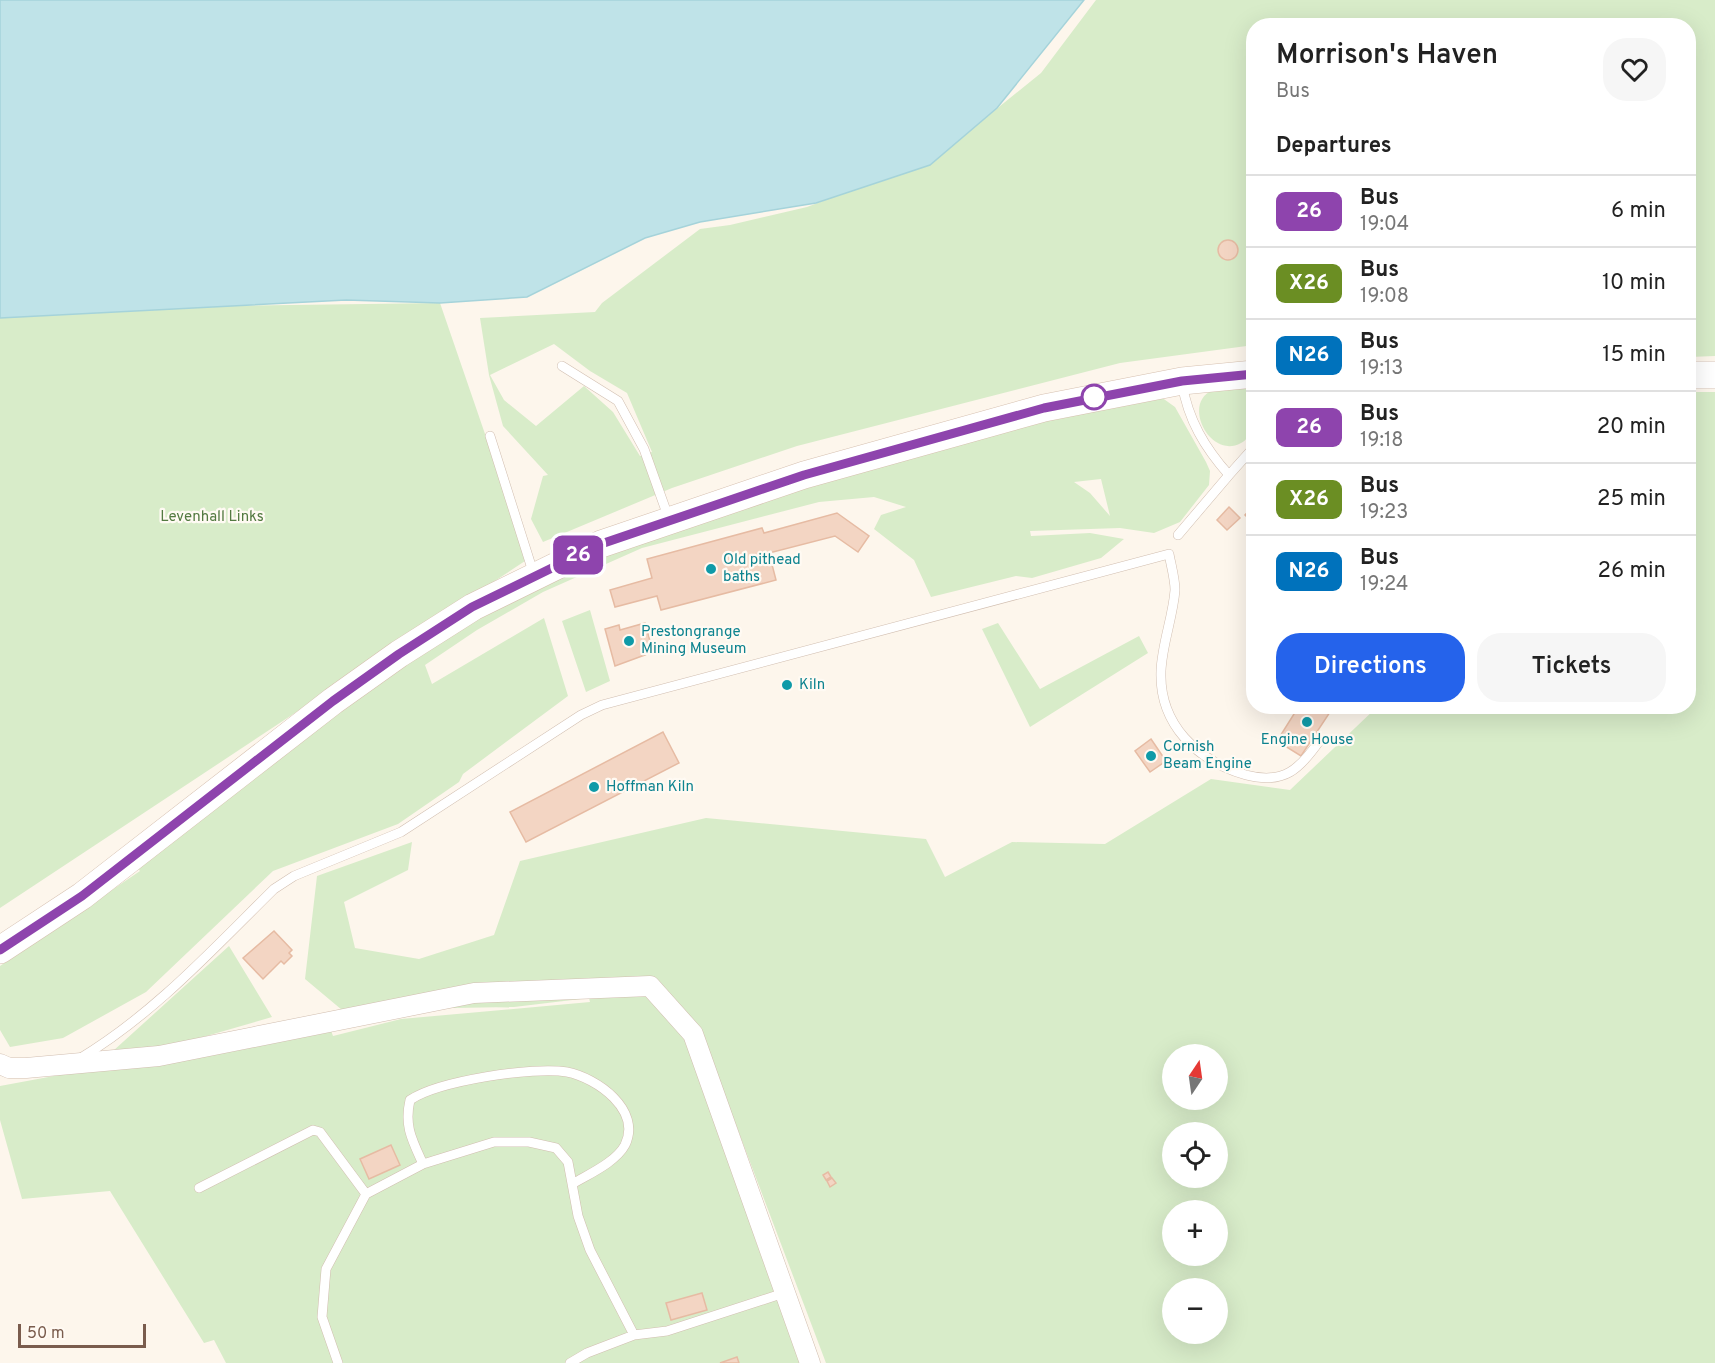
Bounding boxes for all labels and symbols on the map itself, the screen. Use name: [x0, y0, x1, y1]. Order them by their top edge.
unlabelled marker: [1081, 384, 1107, 410]
park label: Levenhall Links: [160, 508, 264, 527]
line badge: 26: [551, 536, 605, 574]
place label: Old pithead baths: [723, 551, 801, 587]
marker: Old pithead baths: [704, 562, 718, 576]
place label: Prestongrange Mining Museum: [641, 623, 746, 659]
marker: Prestongrange Mining Museum: [622, 634, 636, 648]
place label: Kiln: [799, 676, 825, 695]
marker: Kiln: [780, 678, 794, 692]
marker: Engine House: [1300, 715, 1314, 729]
place label: Engine House: [1261, 731, 1353, 750]
place label: Cornish Beam Engine: [1163, 738, 1252, 774]
marker: Cornish Beam Engine: [1144, 749, 1158, 763]
place label: Hoffman Kiln: [606, 778, 694, 797]
marker: Hoffman Kiln: [587, 780, 601, 794]
north arrow: [1162, 1044, 1228, 1110]
scale bar: [18, 1321, 146, 1348]

